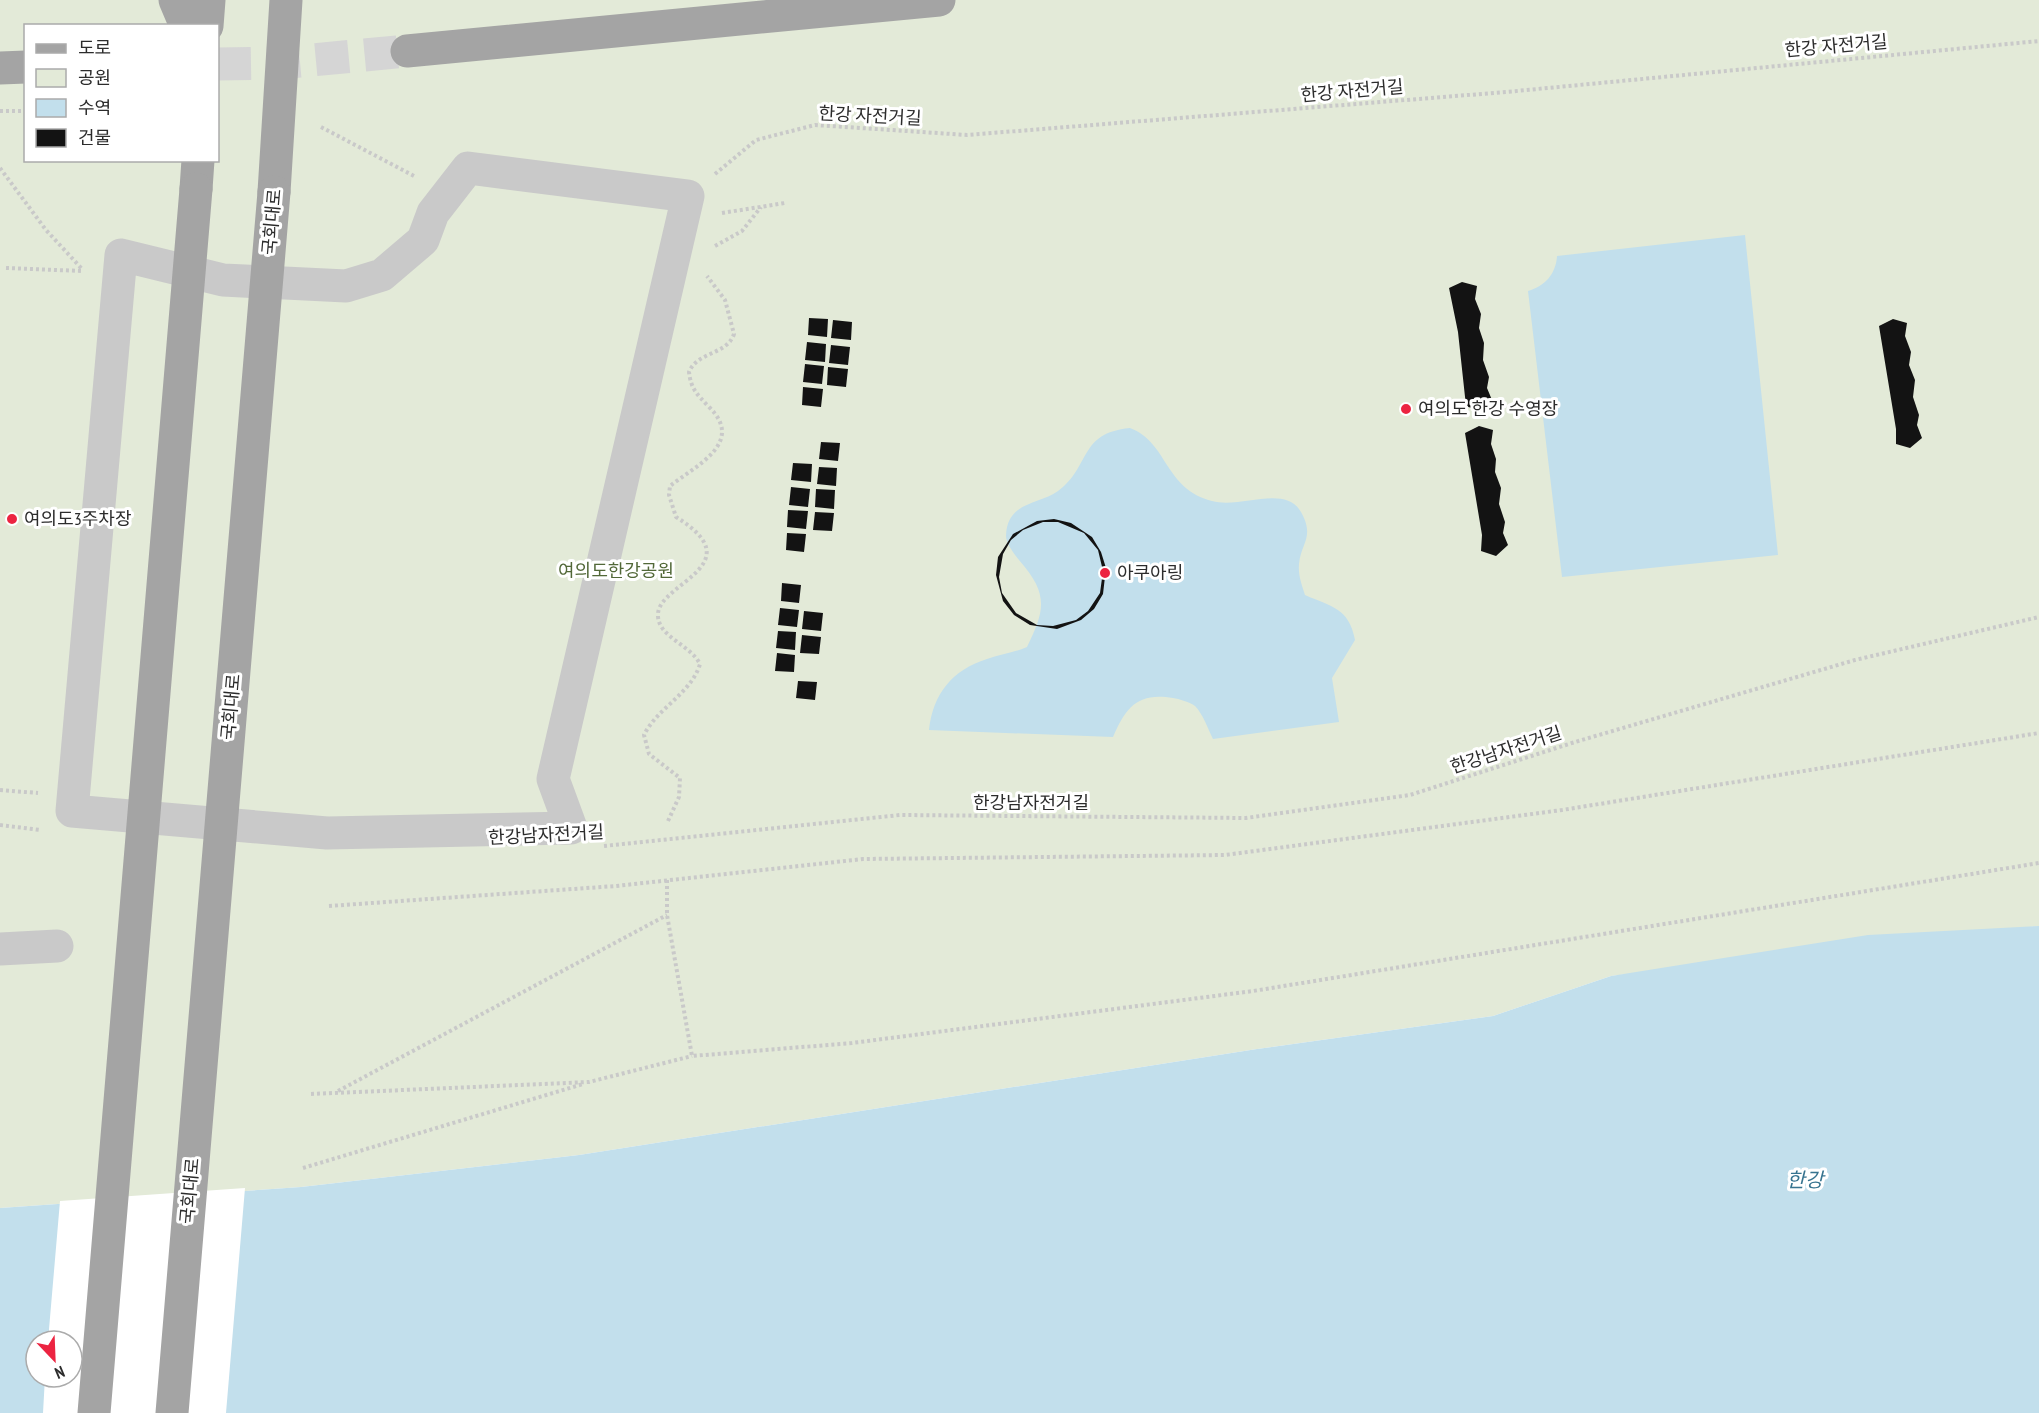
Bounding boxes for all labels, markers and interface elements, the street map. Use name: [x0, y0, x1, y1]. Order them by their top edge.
legend: [24, 24, 219, 162]
street label: 한강 자전거길: [1784, 30, 1888, 61]
text: 도로: [78, 36, 111, 59]
text: 공원: [78, 66, 111, 89]
street label: 한강 자전거길: [1300, 75, 1404, 106]
text: 수역: [78, 96, 111, 119]
street label: 한강 자전거길: [818, 101, 922, 130]
text: 건물: [78, 126, 111, 149]
street label: 국회대로: [257, 188, 286, 256]
place label: 여의도 한강 수영장: [1418, 397, 1558, 420]
marker: 여의도 한강 수영장: [1399, 402, 1413, 416]
place label: 여의도3주차장: [24, 507, 131, 530]
marker: 여의도3주차장: [5, 512, 19, 526]
park label: 여의도한강공원: [558, 559, 674, 582]
place label: 아쿠아링: [1117, 561, 1183, 584]
marker: 아쿠아링: [1098, 566, 1112, 580]
street label: 국회대로: [216, 673, 245, 741]
street label: 한강남자전거길: [1447, 721, 1565, 778]
street label: 한강남자전거길: [973, 791, 1089, 814]
street label: 한강남자전거길: [487, 820, 604, 849]
street label: 국회대로: [175, 1157, 204, 1225]
water label: 한강: [1787, 1167, 1826, 1193]
north arrow: [24, 1329, 84, 1389]
text: N: [52, 1362, 68, 1384]

